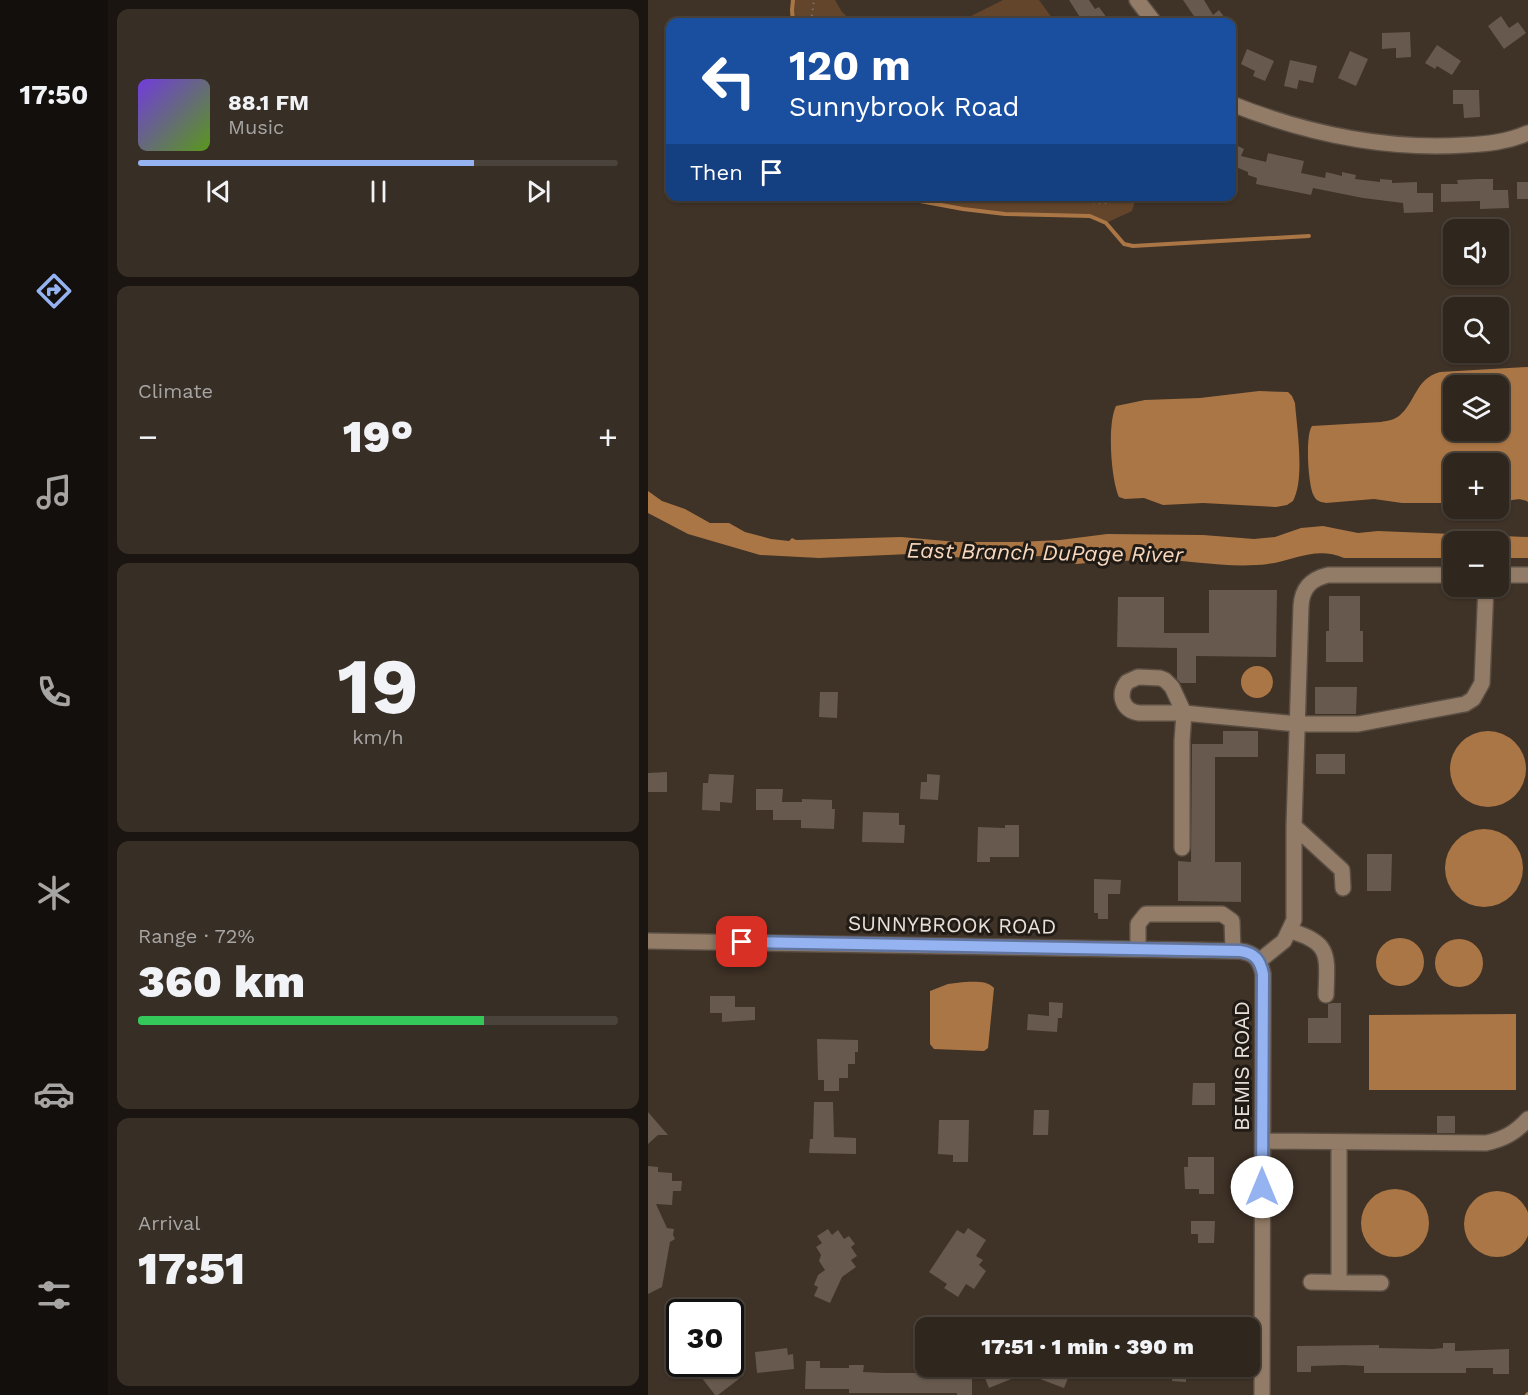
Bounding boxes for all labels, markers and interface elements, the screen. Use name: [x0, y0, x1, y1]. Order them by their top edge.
text: 120 m: [789, 41, 911, 90]
icon: left: [690, 42, 768, 120]
text: 17:50: [20, 79, 88, 111]
text: 88.1 FM: [228, 90, 309, 115]
text: Sunnybrook Road: [789, 91, 1020, 123]
text: Music: [228, 115, 284, 139]
icon: arrive: [755, 156, 788, 189]
text: Then: [690, 160, 743, 185]
icon: previous: [202, 175, 235, 208]
icon: pause: [362, 175, 395, 208]
icon: next: [522, 175, 555, 208]
map controls: [1443, 219, 1509, 597]
button: sound: [1443, 219, 1509, 285]
icon: directions: [33, 270, 75, 312]
button: search: [1443, 297, 1509, 363]
button: layers: [1443, 375, 1509, 441]
text: Climate: [138, 379, 213, 403]
text: 19°: [343, 410, 413, 463]
text: −: [138, 417, 158, 456]
text: +: [598, 417, 618, 456]
button: +: [1443, 453, 1509, 519]
icon: music: [33, 471, 75, 513]
button: −: [1443, 531, 1509, 597]
water label: East Branch DuPage River: [907, 538, 1185, 567]
text: 19: [337, 640, 419, 732]
icon: phone: [33, 671, 75, 713]
text: km/h: [352, 725, 404, 749]
icon: climate: [33, 872, 75, 914]
street label: SUNNYBROOK ROAD: [848, 910, 1056, 939]
pin: [716, 916, 767, 967]
text: Range · 72%: [138, 924, 255, 948]
icon: arrive: [725, 925, 758, 958]
text: 360 km: [138, 955, 305, 1008]
street label: BEMIS ROAD: [1229, 1001, 1254, 1131]
icon: car: [33, 1073, 75, 1115]
position arrow: [1230, 1155, 1294, 1219]
text: Arrival: [138, 1211, 200, 1235]
text: 17:51: [138, 1242, 245, 1295]
icon: filters: [33, 1274, 75, 1316]
speed limit sign: 30: [666, 1299, 744, 1377]
text: 17:51 · 1 min · 390 m: [981, 1334, 1194, 1359]

